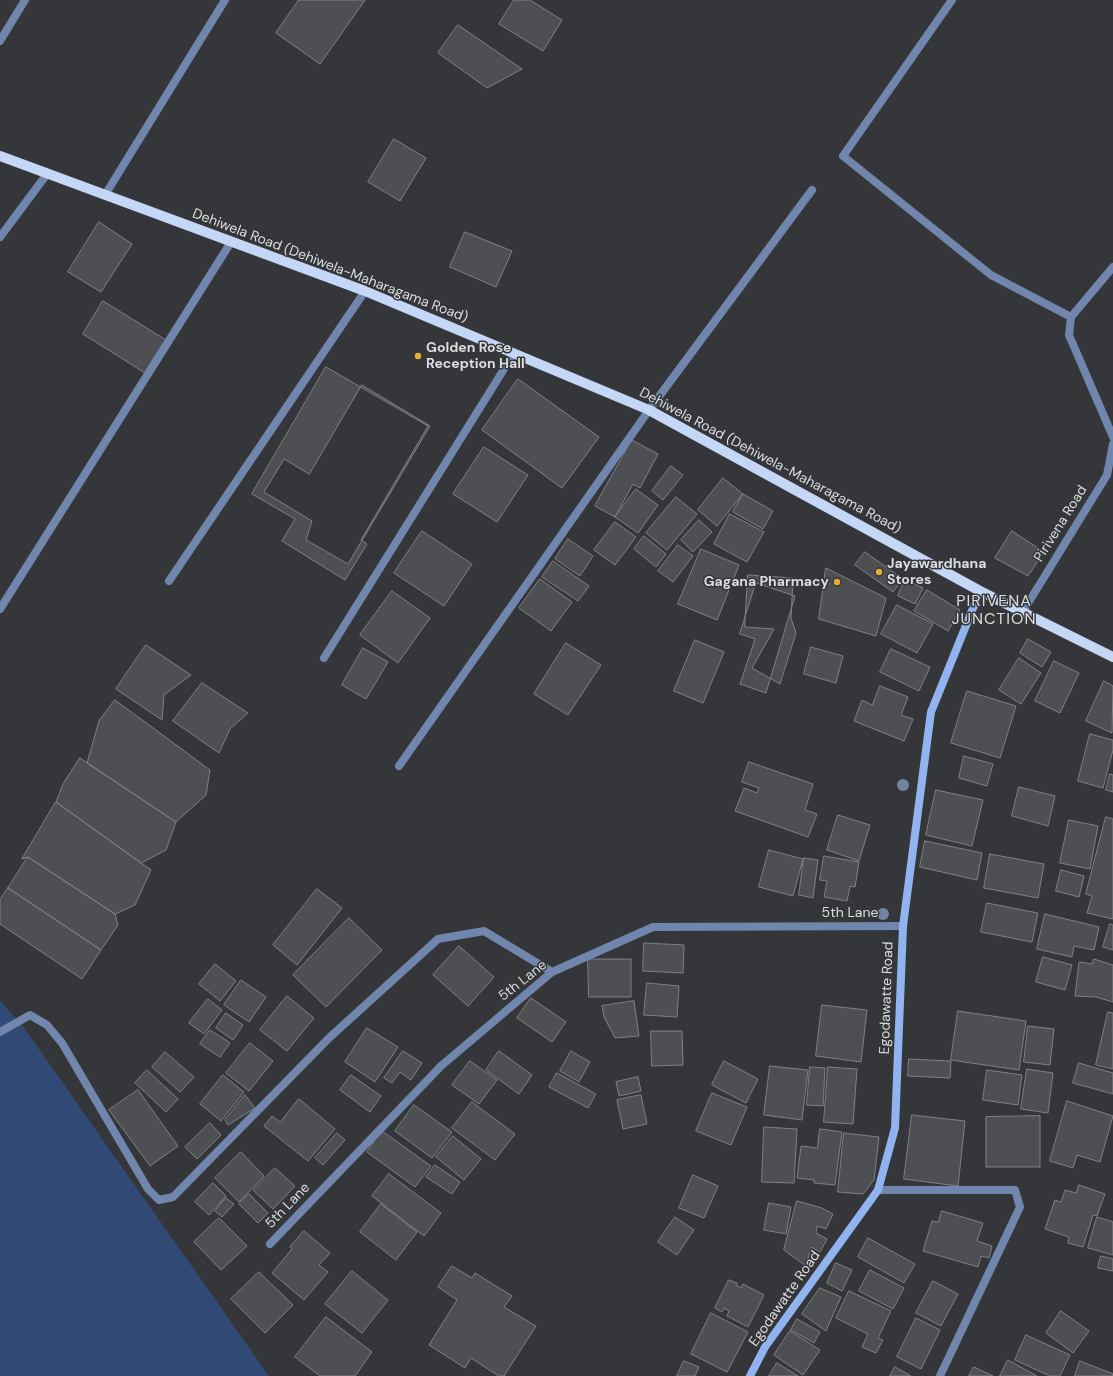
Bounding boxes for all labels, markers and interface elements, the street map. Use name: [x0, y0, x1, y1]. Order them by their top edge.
street label: Dehiwela Road (Dehiwela-Maharagama Road): [190, 205, 470, 327]
place label: Golden Rose Reception Hall: [426, 340, 525, 372]
marker: Golden Rose Reception Hall: [413, 351, 423, 361]
street label: Dehiwela Road (Dehiwela-Maharagama Road): [636, 385, 904, 537]
street label: Pirivena Road: [1031, 483, 1091, 565]
place label: Jayawardhana Stores: [887, 556, 986, 588]
marker: Jayawardhana Stores: [874, 567, 884, 577]
place label: Gagana Pharmacy: [704, 574, 829, 590]
marker: Gagana Pharmacy: [832, 577, 842, 587]
district label: PIRIVENA JUNCTION: [952, 592, 1036, 630]
street label: 5th Lane: [822, 905, 878, 921]
street label: Egodawatte Road: [877, 941, 897, 1055]
street label: 5th Lane: [495, 957, 551, 1005]
street label: 5th Lane: [262, 1180, 314, 1232]
street label: Egodawatte Road: [746, 1248, 824, 1350]

